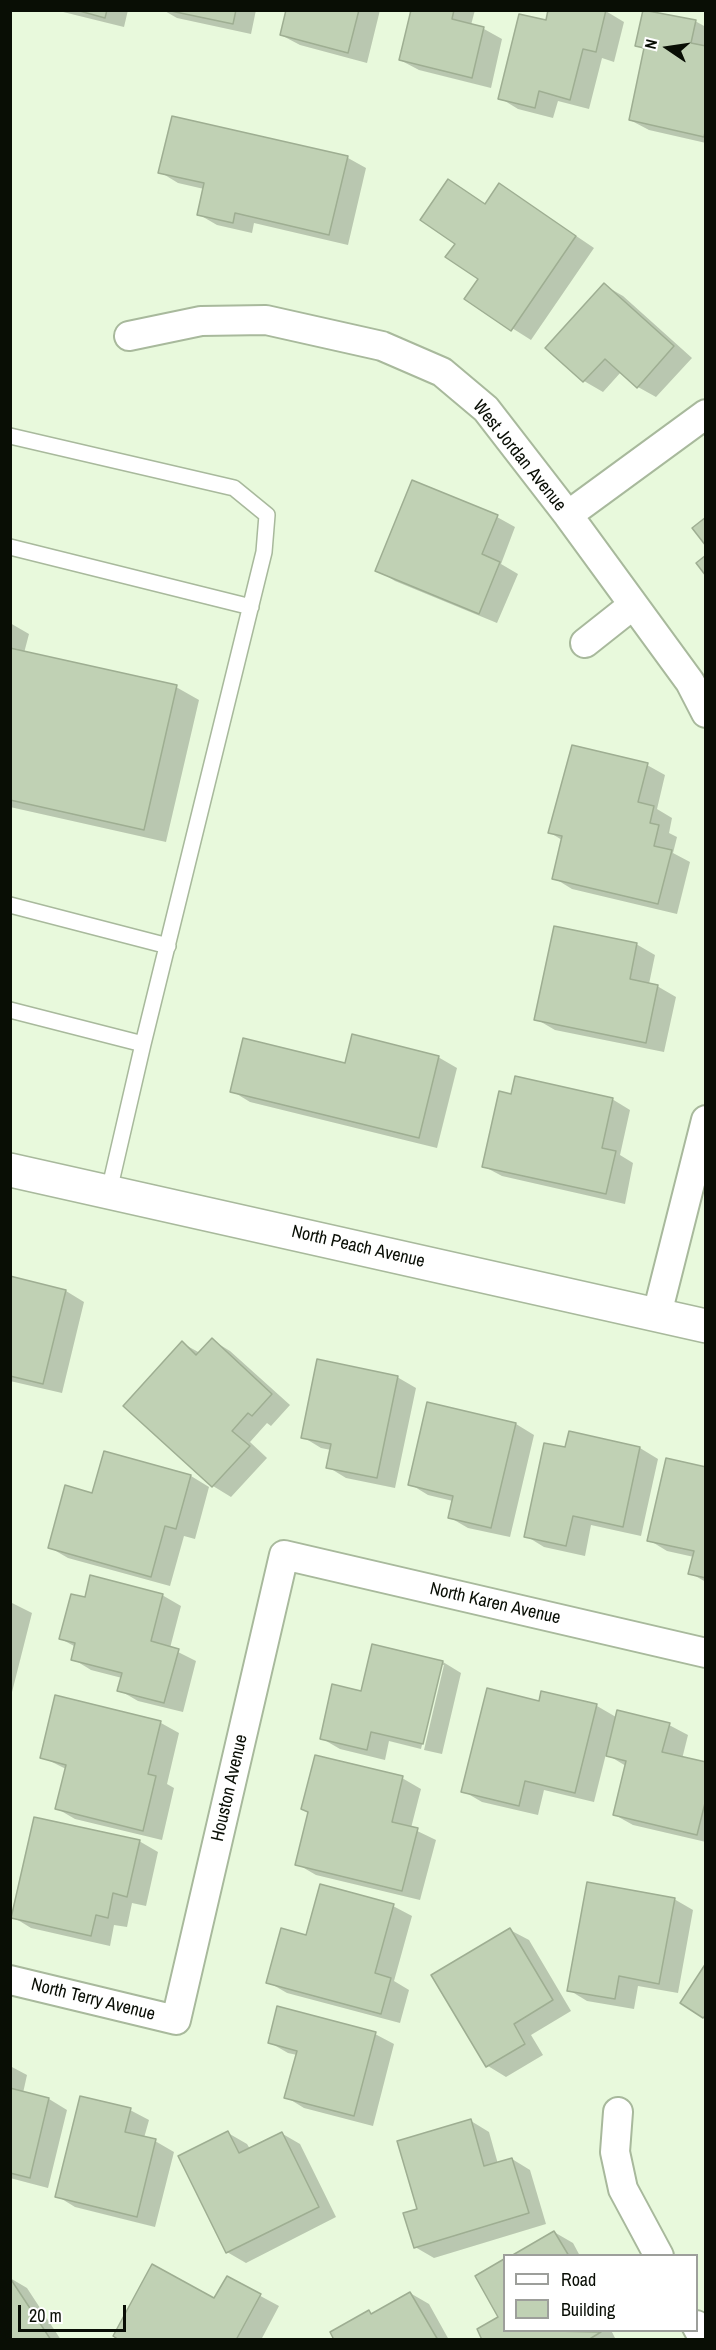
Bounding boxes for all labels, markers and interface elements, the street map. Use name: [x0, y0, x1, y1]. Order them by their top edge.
north arrow: [638, 18, 698, 78]
text: N: [639, 37, 662, 51]
street label: West Jordan Avenue: [468, 396, 570, 516]
street label: North Peach Avenue: [289, 1221, 427, 1273]
street label: North Karen Avenue: [428, 1578, 562, 1630]
street label: Houston Avenue: [207, 1733, 253, 1843]
street label: North Terry Avenue: [29, 1974, 157, 2026]
legend: [503, 2254, 698, 2332]
text: Road: [561, 2267, 596, 2292]
scale bar: [21, 2293, 129, 2331]
text: Building: [561, 2297, 615, 2322]
text: 20 m: [29, 2303, 62, 2328]

